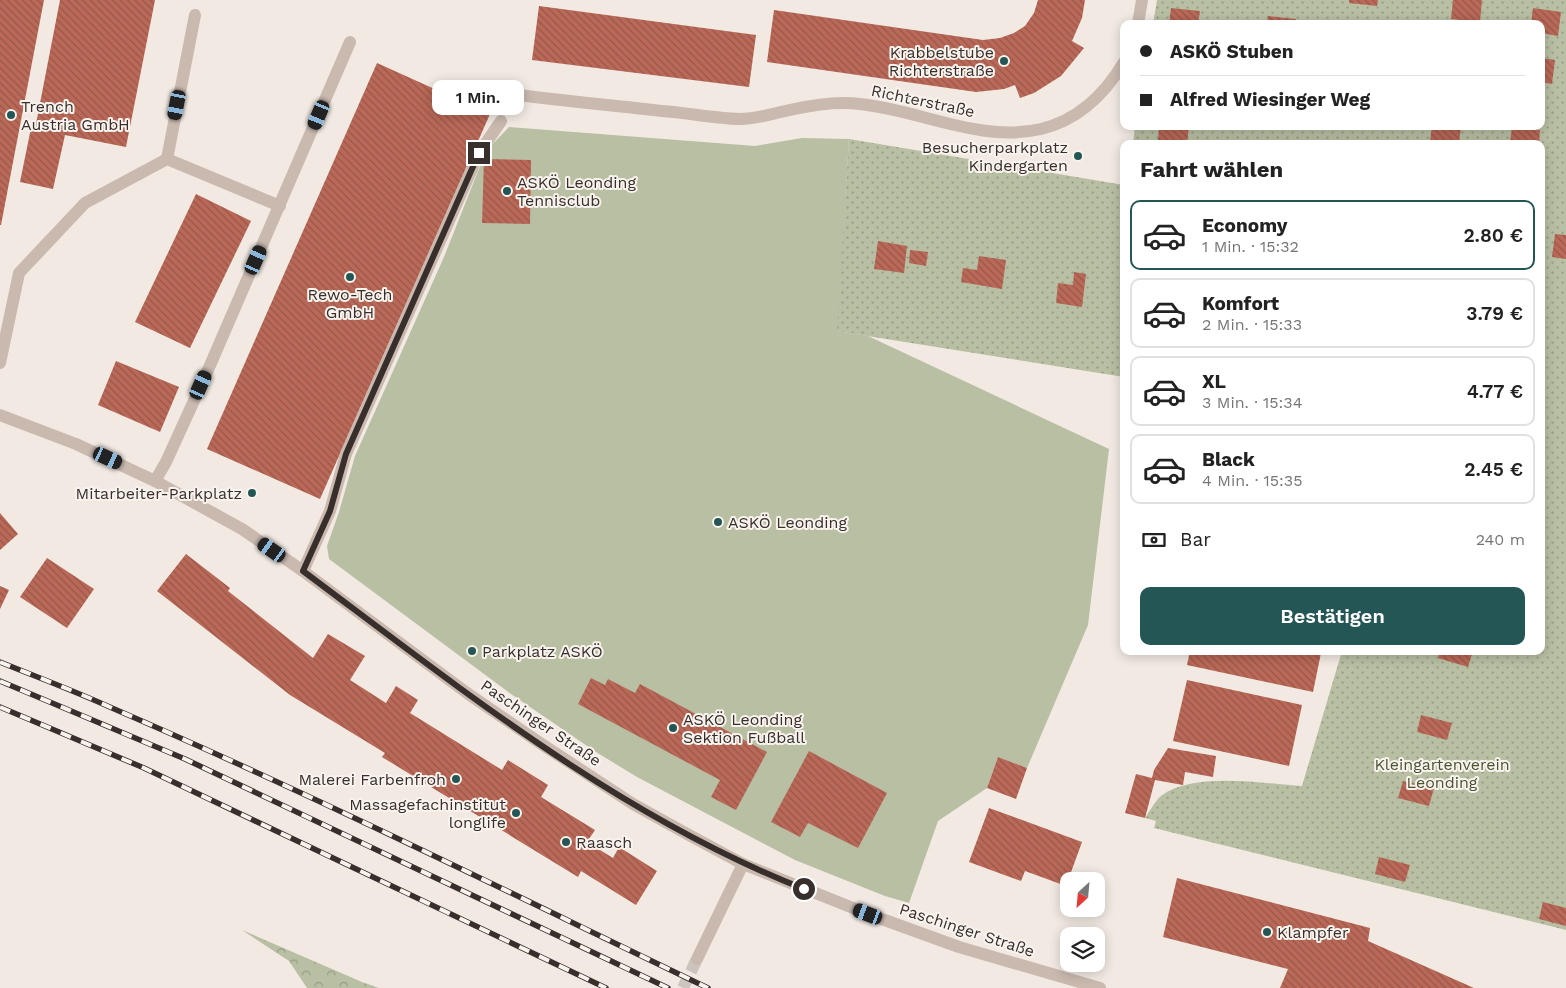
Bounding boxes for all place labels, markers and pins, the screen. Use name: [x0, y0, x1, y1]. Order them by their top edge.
place label: Krabbelstube Richterstraße: [889, 43, 994, 80]
marker: Krabbelstube Richterstraße: [998, 55, 1010, 67]
place label: Trench Austria GmbH: [21, 97, 130, 134]
marker: Trench Austria GmbH: [5, 109, 17, 121]
place label: Besucherparkplatz Kindergarten: [922, 138, 1068, 175]
marker: Besucherparkplatz Kindergarten: [1072, 150, 1084, 162]
place label: ASKÖ Leonding Tennisclub: [517, 173, 636, 210]
marker: ASKÖ Leonding Tennisclub: [501, 185, 513, 197]
marker: Rewo-Tech GmbH: [344, 271, 356, 283]
place label: Rewo-Tech GmbH: [308, 285, 392, 322]
place label: Mitarbeiter-Parkplatz: [75, 484, 242, 503]
marker: Mitarbeiter-Parkplatz: [246, 487, 258, 499]
place label: ASKÖ Leonding: [728, 513, 847, 532]
marker: ASKÖ Leonding: [712, 516, 724, 528]
place label: Parkplatz ASKÖ: [482, 642, 603, 661]
marker: Parkplatz ASKÖ: [466, 645, 478, 657]
place label: ASKÖ Leonding Sektion Fußball: [683, 710, 805, 747]
marker: ASKÖ Leonding Sektion Fußball: [667, 722, 679, 734]
place label: Malerei Farbenfroh: [298, 770, 446, 789]
marker: Malerei Farbenfroh: [450, 773, 462, 785]
place label: Massagefachinstitut longlife: [349, 795, 506, 832]
marker: Massagefachinstitut longlife: [510, 807, 522, 819]
place label: Raasch: [576, 833, 632, 852]
marker: Raasch: [560, 836, 572, 848]
place label: Klampfer: [1277, 923, 1349, 942]
marker: Klampfer: [1261, 926, 1273, 938]

